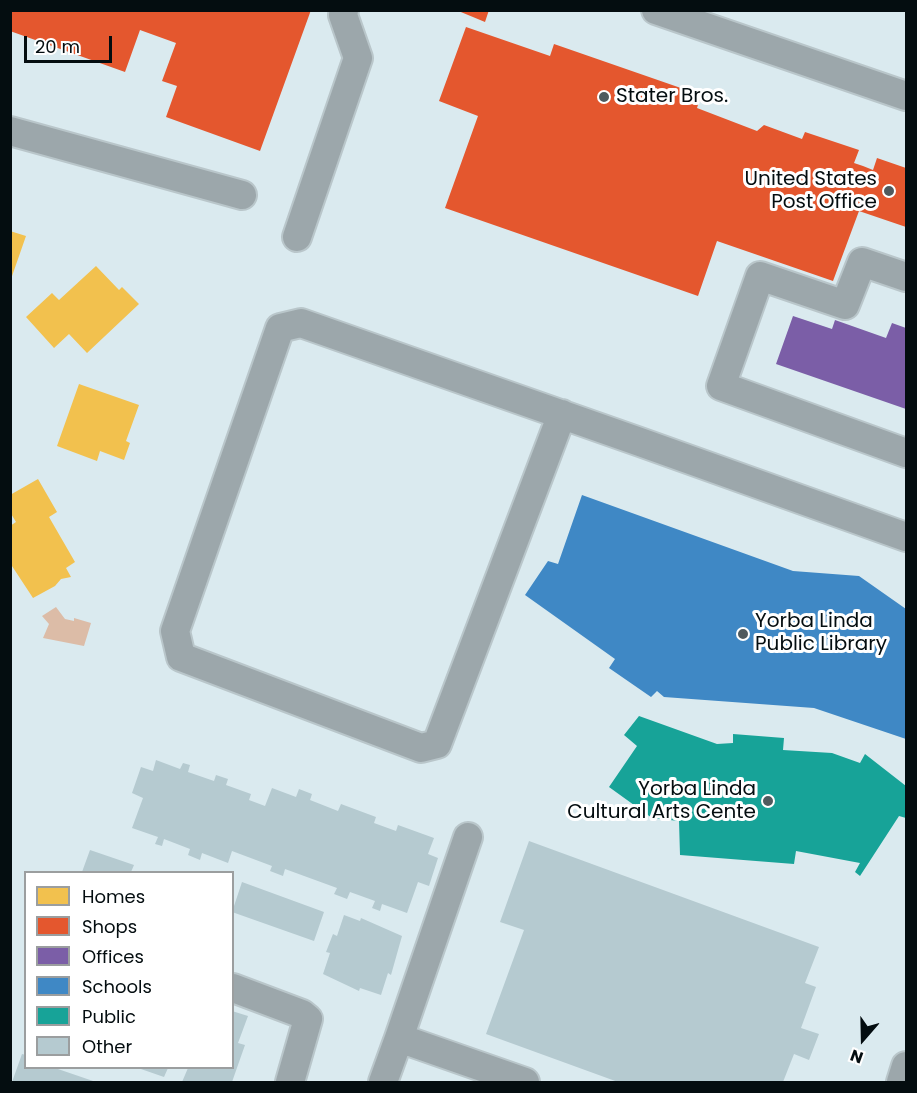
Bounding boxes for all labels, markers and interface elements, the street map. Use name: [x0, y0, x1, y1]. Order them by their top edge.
scale bar: [27, 24, 116, 62]
text: 20 m: [35, 34, 80, 59]
place label: Stater Bros.: [616, 85, 728, 109]
marker: Stater Bros.: [597, 90, 611, 104]
place label: United States Post Office: [745, 168, 877, 215]
marker: United States Post Office: [882, 184, 896, 198]
place label: Yorba Linda Public Library: [755, 610, 887, 657]
marker: Yorba Linda Public Library: [736, 627, 750, 641]
place label: Yorba Linda Cultural Arts Cente: [567, 778, 756, 825]
marker: Yorba Linda Cultural Arts Cente: [761, 794, 775, 808]
legend: [24, 871, 234, 1069]
text: Homes: [82, 884, 145, 909]
text: Shops: [82, 914, 137, 939]
text: Offices: [82, 944, 144, 969]
text: Schools: [82, 974, 152, 999]
text: Public: [82, 1004, 136, 1029]
north arrow: [833, 1009, 893, 1069]
text: Other: [82, 1034, 132, 1059]
text: N: [847, 1044, 866, 1069]

